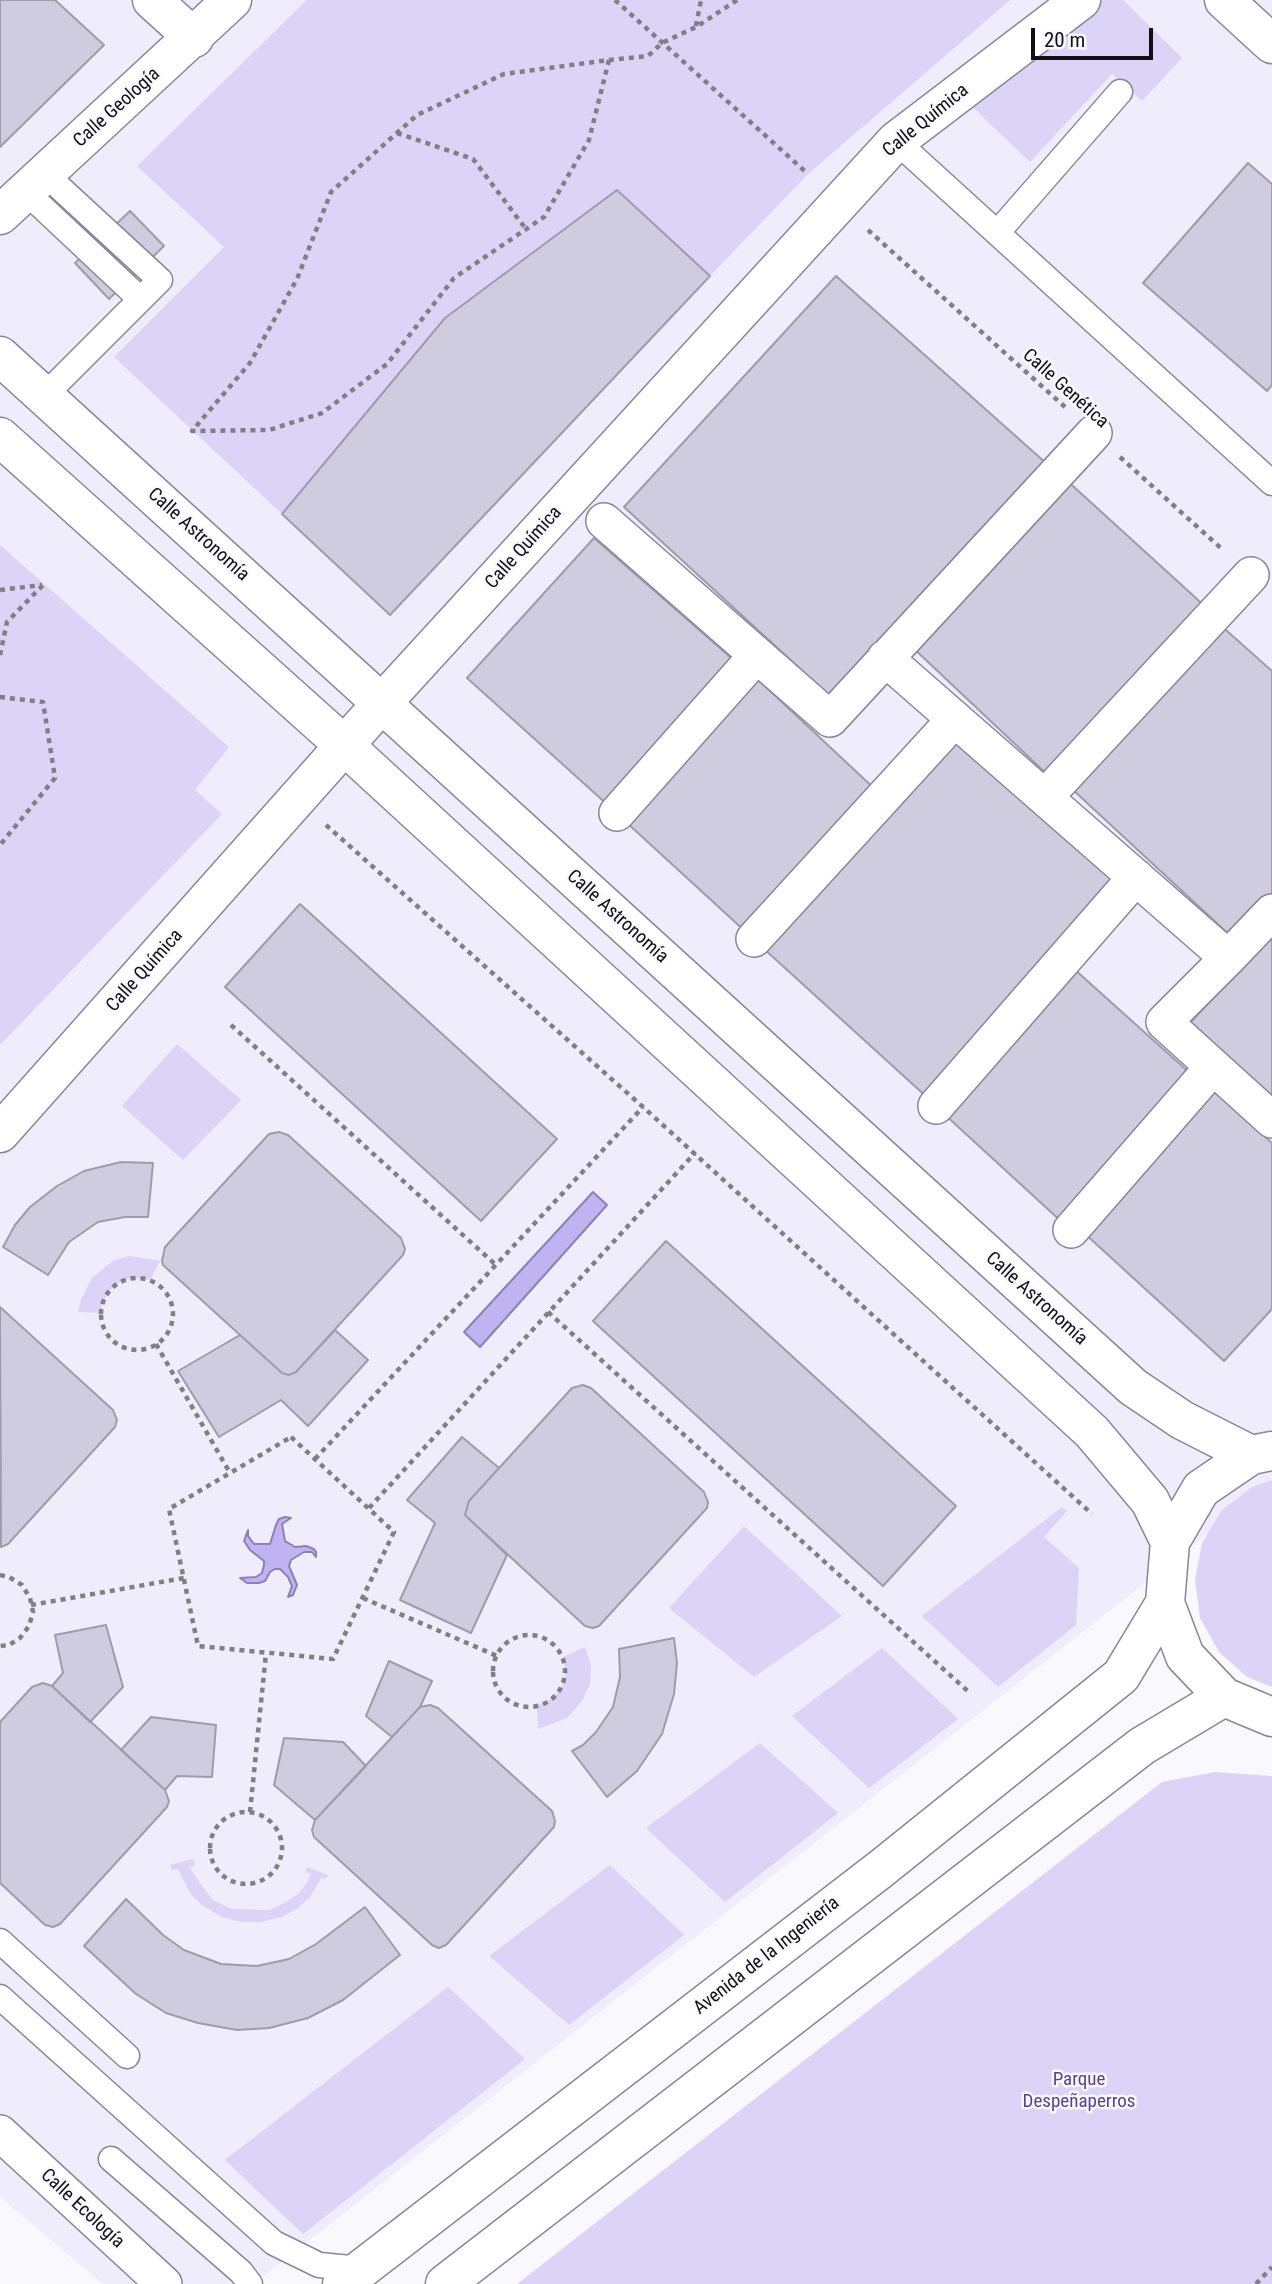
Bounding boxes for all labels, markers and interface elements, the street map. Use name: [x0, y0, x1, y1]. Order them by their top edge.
scale bar: [1034, 14, 1156, 58]
text: 20 m: [1044, 28, 1085, 52]
street label: Calle Geología: [69, 63, 165, 153]
street label: Calle Química: [879, 80, 973, 162]
street label: Calle Genética: [1017, 344, 1113, 434]
street label: Calle Astronomía: [142, 483, 254, 587]
street label: Calle Química: [481, 502, 567, 594]
street label: Calle Astronomía: [561, 865, 673, 969]
street label: Calle Química: [102, 925, 188, 1017]
street label: Calle Astronomía: [980, 1247, 1092, 1351]
street label: Avenida de la Ingeniería: [690, 1892, 844, 2020]
park label: Parque Despeñaperros: [1023, 2069, 1135, 2113]
street label: Calle Ecología: [35, 2164, 129, 2254]

